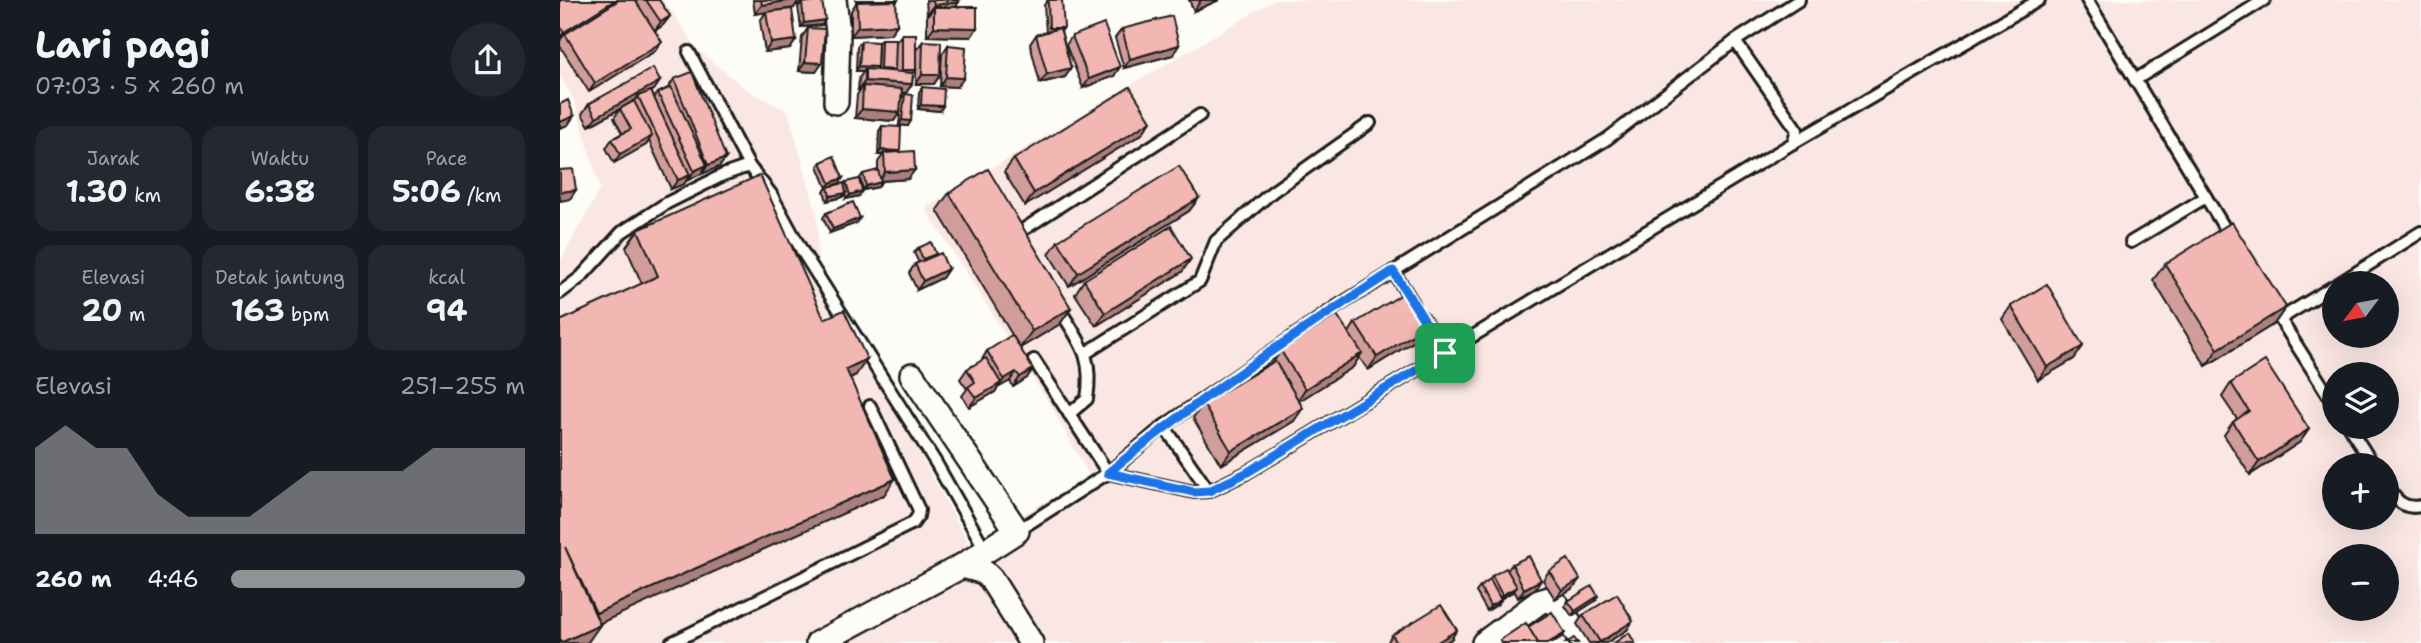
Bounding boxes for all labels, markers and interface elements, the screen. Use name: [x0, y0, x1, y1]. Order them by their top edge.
text: Lari pagi: [35, 19, 211, 70]
button: share: [451, 23, 525, 97]
text: 07:03 · 5 × 260 m: [35, 71, 244, 101]
text: Jarak: [87, 146, 140, 171]
text: Waktu: [251, 146, 309, 171]
text: Pace: [426, 146, 468, 171]
text: 1.30: [65, 171, 128, 212]
text: 6:38: [244, 171, 316, 212]
text: 5:06: [392, 171, 461, 212]
text: km: [128, 183, 161, 208]
text: /km: [461, 183, 501, 208]
text: Elevasi: [82, 265, 145, 290]
text: Detak jantung: [215, 265, 345, 290]
text: kcal: [428, 265, 465, 290]
north arrow: [2322, 271, 2399, 348]
map controls: [2322, 271, 2399, 621]
text: 20: [81, 290, 123, 331]
text: 163: [231, 290, 285, 331]
text: 94: [426, 290, 468, 331]
text: m: [123, 302, 145, 327]
text: bpm: [285, 302, 329, 327]
pin: [1415, 323, 1475, 383]
icon: arrive: [1426, 334, 1464, 372]
button: layers: [2322, 362, 2399, 439]
text: Elevasi: [35, 371, 112, 401]
text: 251–255 m: [400, 371, 525, 401]
button: +: [2322, 453, 2399, 530]
button: −: [2322, 544, 2399, 621]
text: 260 m: [35, 564, 112, 594]
text: 4:46: [147, 564, 199, 594]

